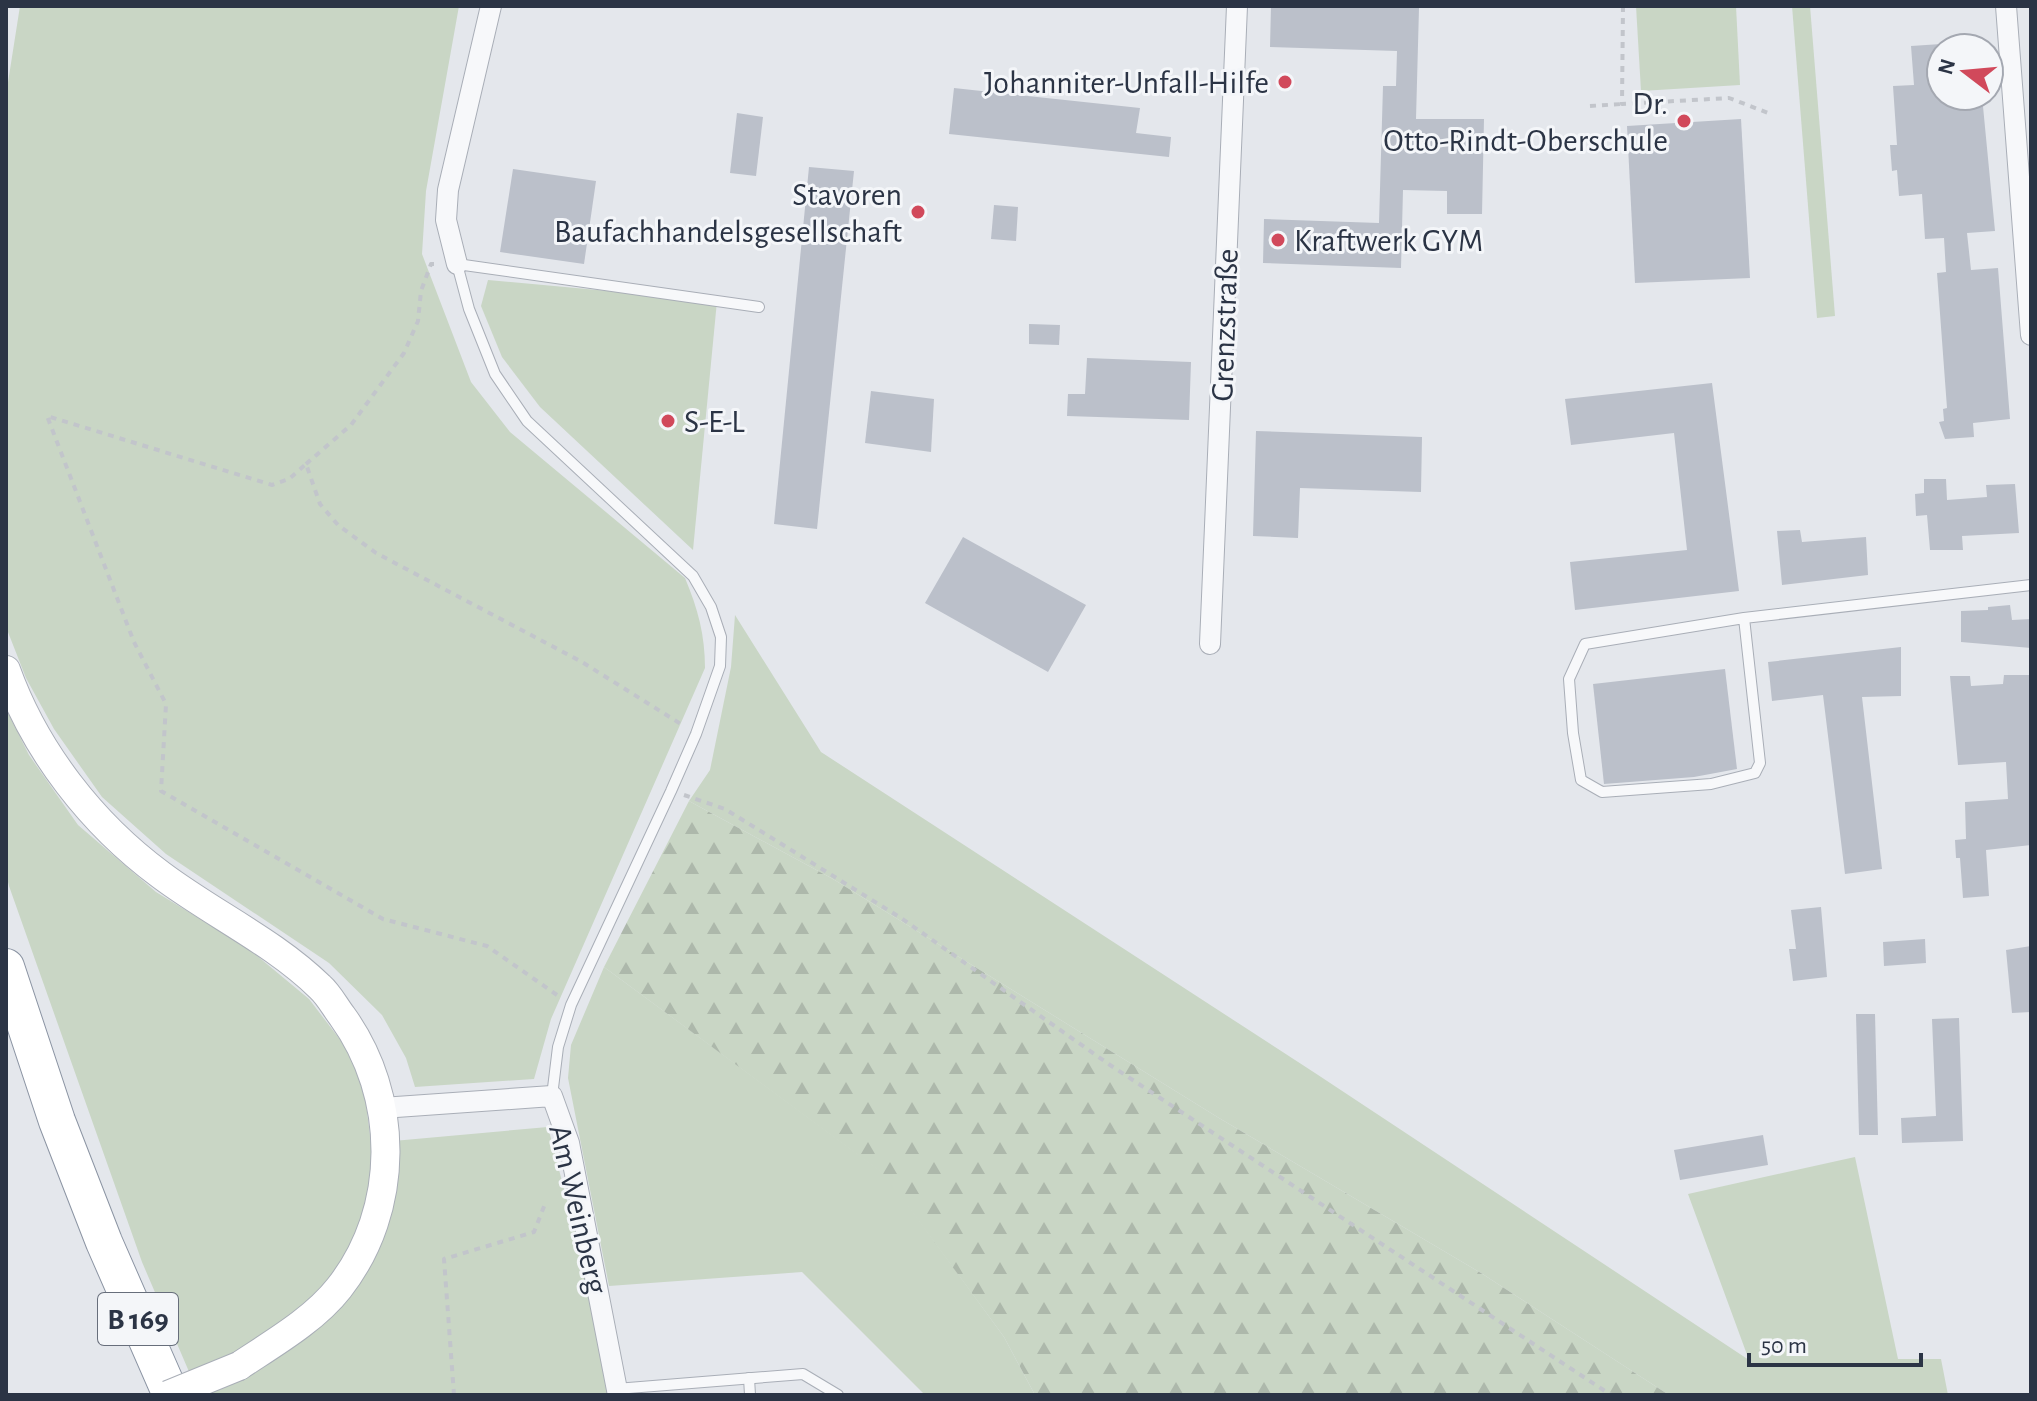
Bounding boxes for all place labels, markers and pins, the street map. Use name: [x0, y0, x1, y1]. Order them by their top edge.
place label: Johanniter-Unfall-Hilfe: [984, 67, 1269, 99]
marker: Johanniter-Unfall-Hilfe: [1276, 73, 1294, 91]
place label: Dr. Otto-Rindt-Oberschule: [1383, 88, 1668, 157]
marker: Dr. Otto-Rindt-Oberschule: [1675, 112, 1693, 130]
place label: Stavoren Baufachhandelsgesellschaft: [554, 179, 902, 248]
marker: Stavoren Baufachhandelsgesellschaft: [909, 203, 927, 221]
place label: Kraftwerk GYM: [1294, 225, 1483, 257]
marker: Kraftwerk GYM: [1269, 231, 1287, 249]
place label: S-E-L: [684, 406, 745, 438]
marker: S-E-L: [659, 412, 677, 430]

